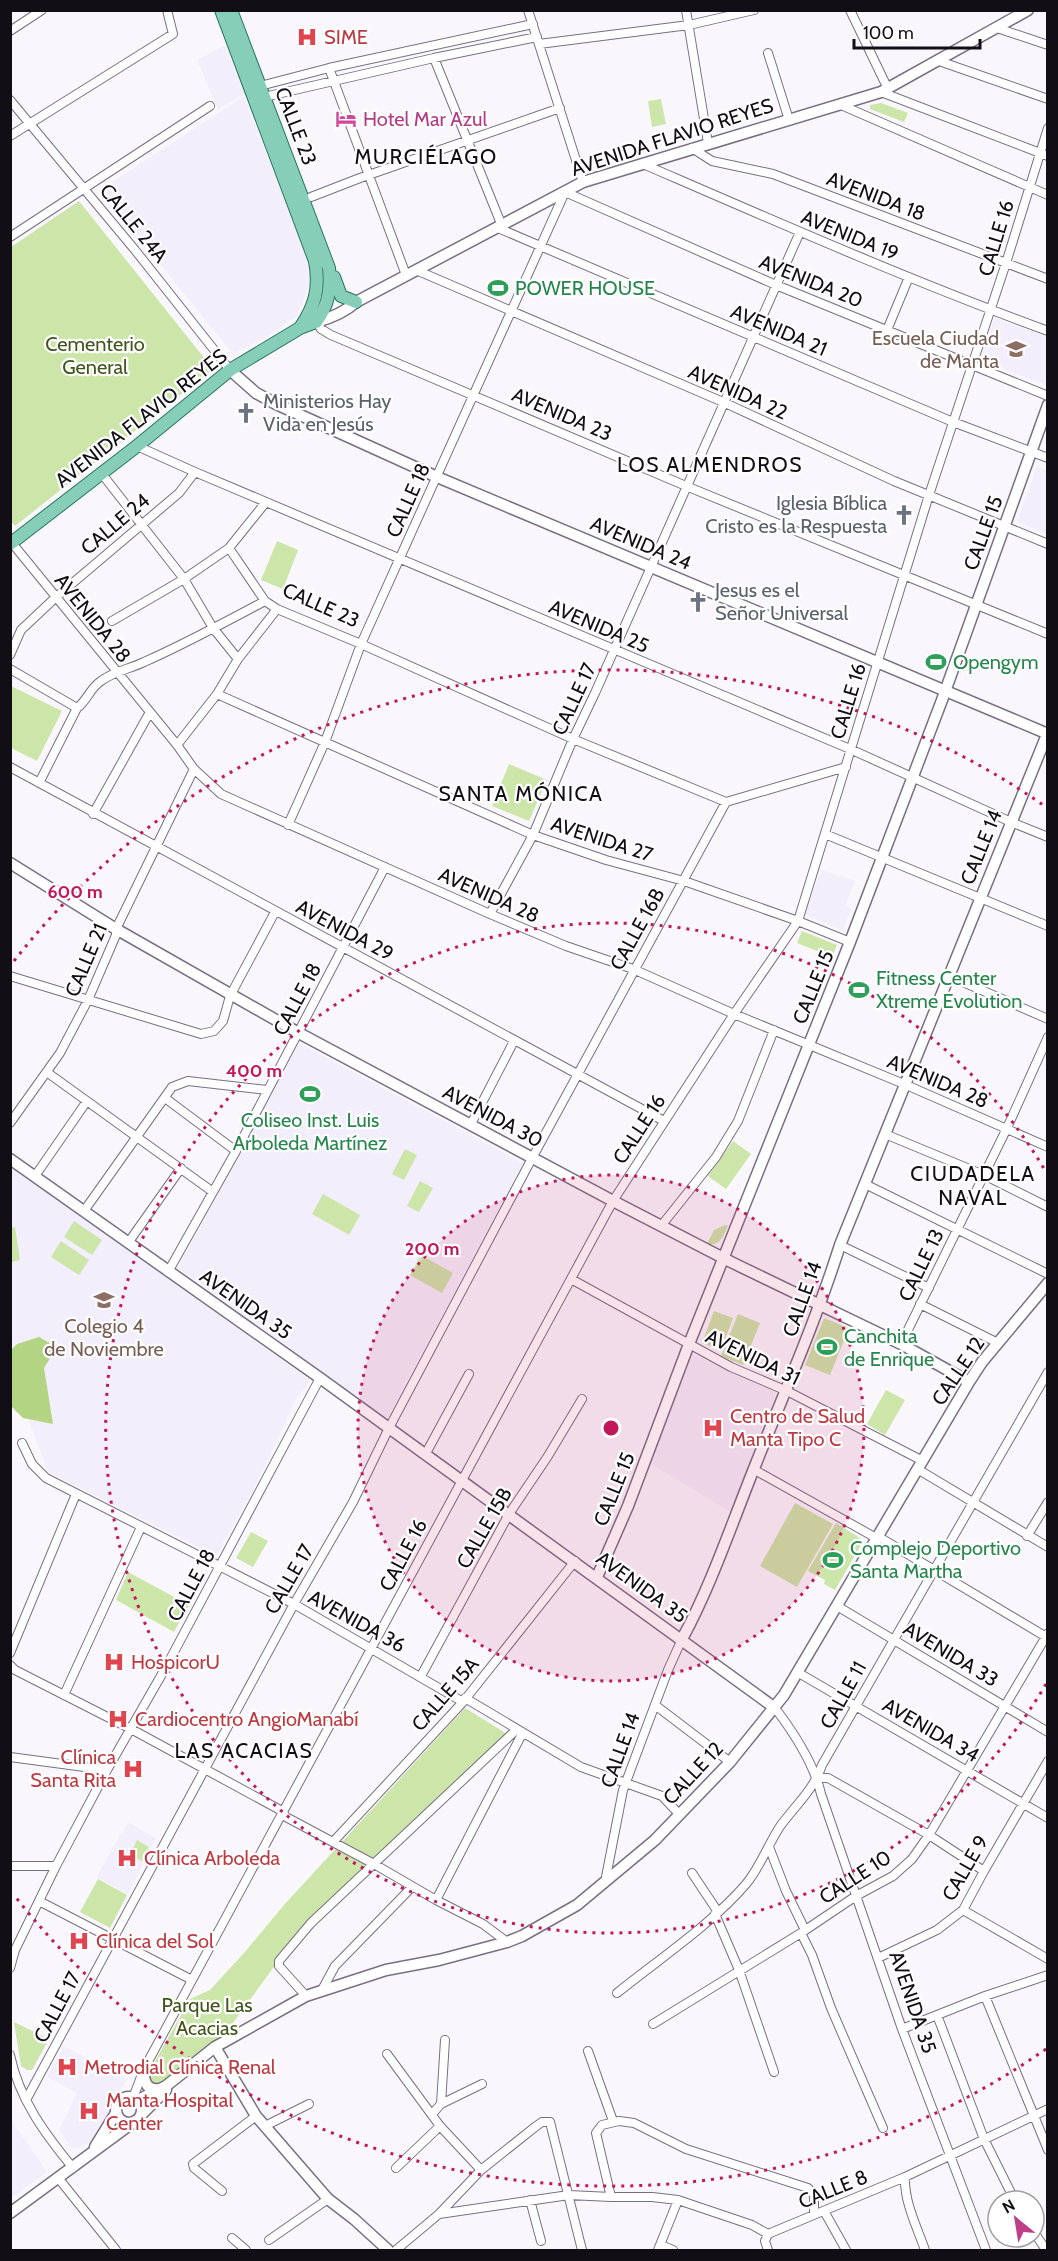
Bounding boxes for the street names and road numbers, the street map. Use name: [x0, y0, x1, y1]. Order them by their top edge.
street label: CALLE 23: [270, 84, 322, 168]
street label: AVENIDA FLAVIO REYES: [568, 93, 776, 181]
street label: AVENIDA 18: [823, 166, 929, 226]
street label: CALLE 24A: [95, 179, 174, 268]
street label: CALLE 16: [973, 197, 1019, 279]
street label: AVENIDA 19: [798, 205, 902, 265]
street label: AVENIDA 20: [756, 249, 866, 313]
street label: AVENIDA 21: [727, 299, 831, 361]
street label: AVENIDA FLAVIO REYES: [50, 343, 232, 492]
street label: AVENIDA 22: [685, 360, 791, 424]
street label: AVENIDA 23: [508, 382, 616, 446]
street label: CALLE 18: [381, 459, 435, 541]
street label: CALLE 24: [76, 488, 155, 560]
street label: CALLE 15: [958, 492, 1008, 574]
street label: AVENIDA 24: [587, 511, 695, 575]
street label: AVENIDA 28: [50, 569, 136, 667]
street label: CALLE 23: [279, 577, 363, 633]
street label: AVENIDA 25: [545, 594, 653, 658]
street label: CALLE 17: [547, 659, 601, 739]
street label: CALLE 16: [825, 660, 871, 742]
street label: CALLE 14: [955, 806, 1007, 888]
street label: AVENIDA 27: [548, 811, 656, 867]
street label: AVENIDA 28: [435, 862, 543, 928]
street label: CALLE 16B: [605, 884, 669, 974]
street label: AVENIDA 29: [292, 894, 398, 966]
street label: CALLE 21: [60, 920, 112, 1000]
street label: CALLE 15: [787, 947, 839, 1027]
street label: CALLE 18: [268, 959, 326, 1039]
street label: AVENIDA 28: [884, 1049, 992, 1113]
street label: AVENIDA 30: [439, 1080, 547, 1152]
street label: CALLE 16: [608, 1090, 670, 1168]
street label: CALLE 13: [893, 1225, 949, 1305]
street label: CALLE 14: [777, 1258, 827, 1340]
street label: AVENIDA 35: [195, 1264, 297, 1344]
street label: AVENIDA 31: [702, 1324, 804, 1390]
street label: CALLE 12: [926, 1332, 990, 1410]
street label: CALLE 15: [588, 1449, 640, 1529]
street label: CALLE 15B: [451, 1483, 517, 1573]
street label: CALLE 16: [374, 1515, 432, 1595]
street label: CALLE 17: [259, 1540, 319, 1618]
street label: CALLE 18: [162, 1545, 220, 1625]
street label: AVENIDA 35: [592, 1546, 692, 1628]
street label: AVENIDA 36: [304, 1585, 410, 1657]
street label: AVENIDA 33: [899, 1616, 1003, 1692]
street label: CALLE 15A: [406, 1652, 484, 1736]
street label: CALLE 11: [815, 1657, 871, 1733]
street label: AVENIDA 34: [879, 1693, 984, 1767]
street label: CALLE 14: [595, 1709, 645, 1791]
street label: CALLE 12: [658, 1737, 728, 1809]
street label: CALLE 9: [937, 1831, 993, 1905]
street label: CALLE 10: [815, 1845, 895, 1909]
street label: AVENIDA 35: [884, 1948, 942, 2056]
street label: CALLE 17: [28, 1967, 86, 2047]
street label: CALLE 8: [795, 2164, 871, 2214]

